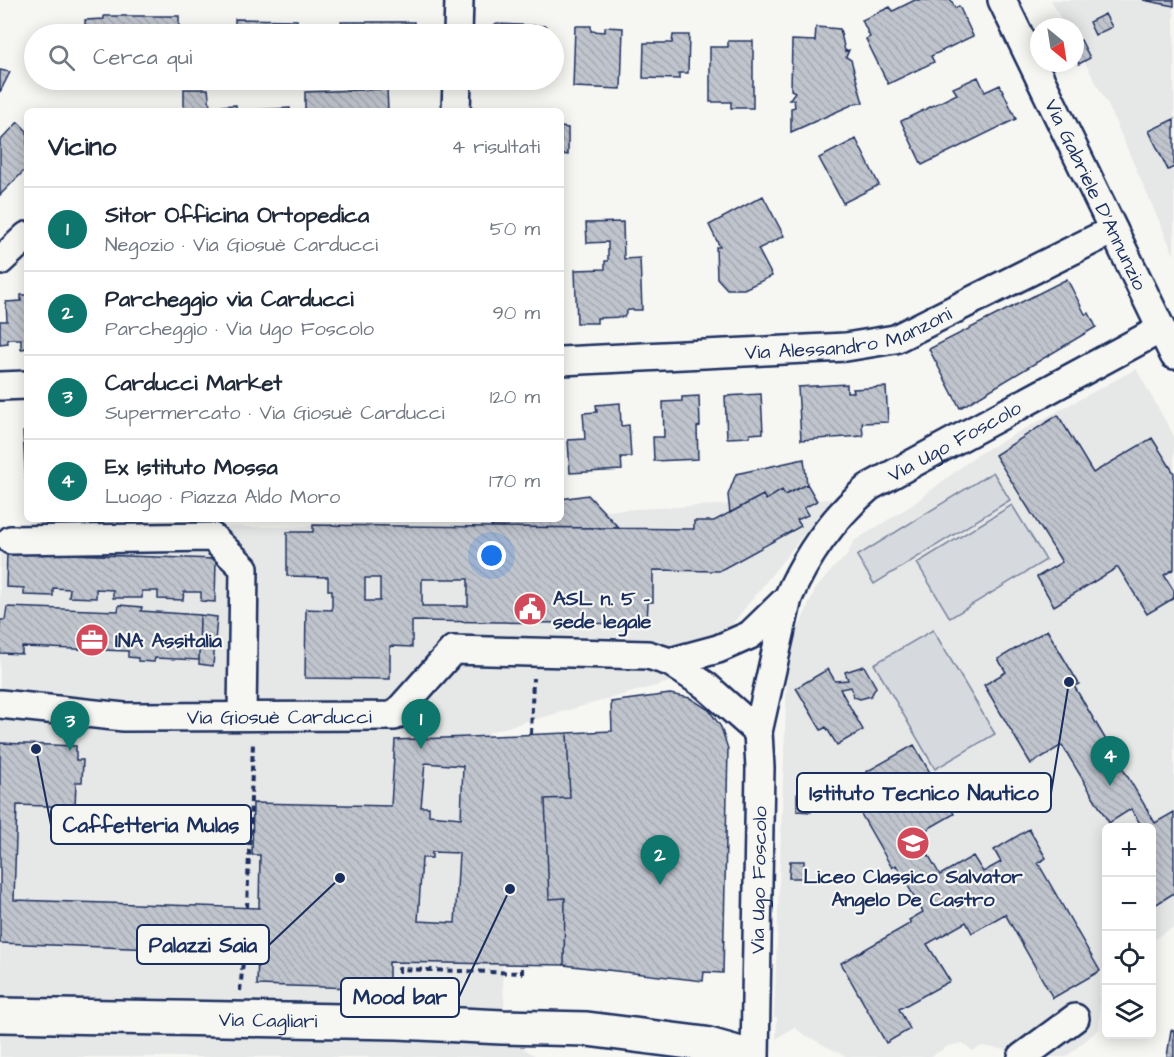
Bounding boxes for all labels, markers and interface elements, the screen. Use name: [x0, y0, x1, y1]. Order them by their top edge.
north arrow: [1030, 18, 1084, 72]
search box: [24, 24, 564, 90]
icon: search: [45, 41, 78, 74]
text: Cerca qui: [93, 42, 192, 73]
street label: Via Gabriele D'Annunzio: [1037, 95, 1154, 295]
text: Vicino: [48, 129, 116, 165]
text: 4 risultati: [452, 133, 540, 161]
text: Sitor Officina Ortopedica: [105, 200, 369, 231]
text: 1: [66, 215, 69, 243]
text: 50 m: [490, 215, 540, 243]
text: Negozio · Via Giosuè Carducci: [105, 231, 378, 259]
text: Parcheggio via Carducci: [105, 284, 354, 315]
text: 2: [62, 299, 73, 327]
text: 90 m: [492, 299, 540, 327]
street label: Via Alessandro Manzoni: [744, 300, 956, 367]
text: Parcheggio · Via Ugo Foscolo: [105, 315, 374, 343]
text: Carducci Market: [105, 368, 282, 399]
text: 3: [62, 383, 73, 411]
text: 120 m: [490, 383, 540, 411]
street label: Via Ugo Foscolo: [883, 394, 1027, 489]
text: Supermercato · Via Giosuè Carducci: [105, 399, 444, 427]
text: Ex Istituto Mossa: [105, 452, 278, 483]
text: 4: [61, 467, 74, 495]
text: 170 m: [489, 467, 540, 495]
text: Luogo · Piazza Aldo Moro: [105, 483, 340, 511]
your location: [477, 541, 506, 570]
place label: ASL n. 5 - sede legale: [553, 585, 652, 637]
public building icon: ASL n. 5 - sede legale: [512, 591, 548, 627]
office icon: INA Assitalia: [74, 622, 110, 658]
place label: INA Assitalia: [115, 627, 223, 655]
pin: 1: [402, 700, 440, 749]
pin: 3: [50, 702, 90, 751]
street label: Via Giosuè Carducci: [187, 703, 372, 732]
pin: 4: [1090, 736, 1130, 786]
callout: Istituto Tecnico Nautico: [797, 773, 1051, 812]
text: Istituto Tecnico Nautico: [809, 779, 1039, 808]
callout: Caffetteria Mulas: [51, 805, 251, 844]
street label: Via Ugo Foscolo: [744, 806, 774, 954]
text: Caffetteria Mulas: [63, 811, 240, 840]
map controls: [1102, 823, 1156, 1039]
button: +: [1102, 823, 1156, 877]
school or university icon: Liceo Classico Salvator Angelo De Castro: [895, 825, 931, 861]
pin: 2: [640, 836, 680, 885]
place label: Liceo Classico Salvator Angelo De Castro: [803, 863, 1024, 915]
button: −: [1102, 877, 1156, 931]
callout: Palazzi Saia: [137, 925, 269, 964]
text: Palazzi Saia: [149, 931, 258, 960]
button: locate: [1102, 931, 1156, 985]
callout: Mood bar: [341, 978, 459, 1017]
text: Mood bar: [353, 983, 448, 1012]
button: layers: [1102, 985, 1156, 1039]
street label: Via Cagliari: [218, 1006, 318, 1036]

